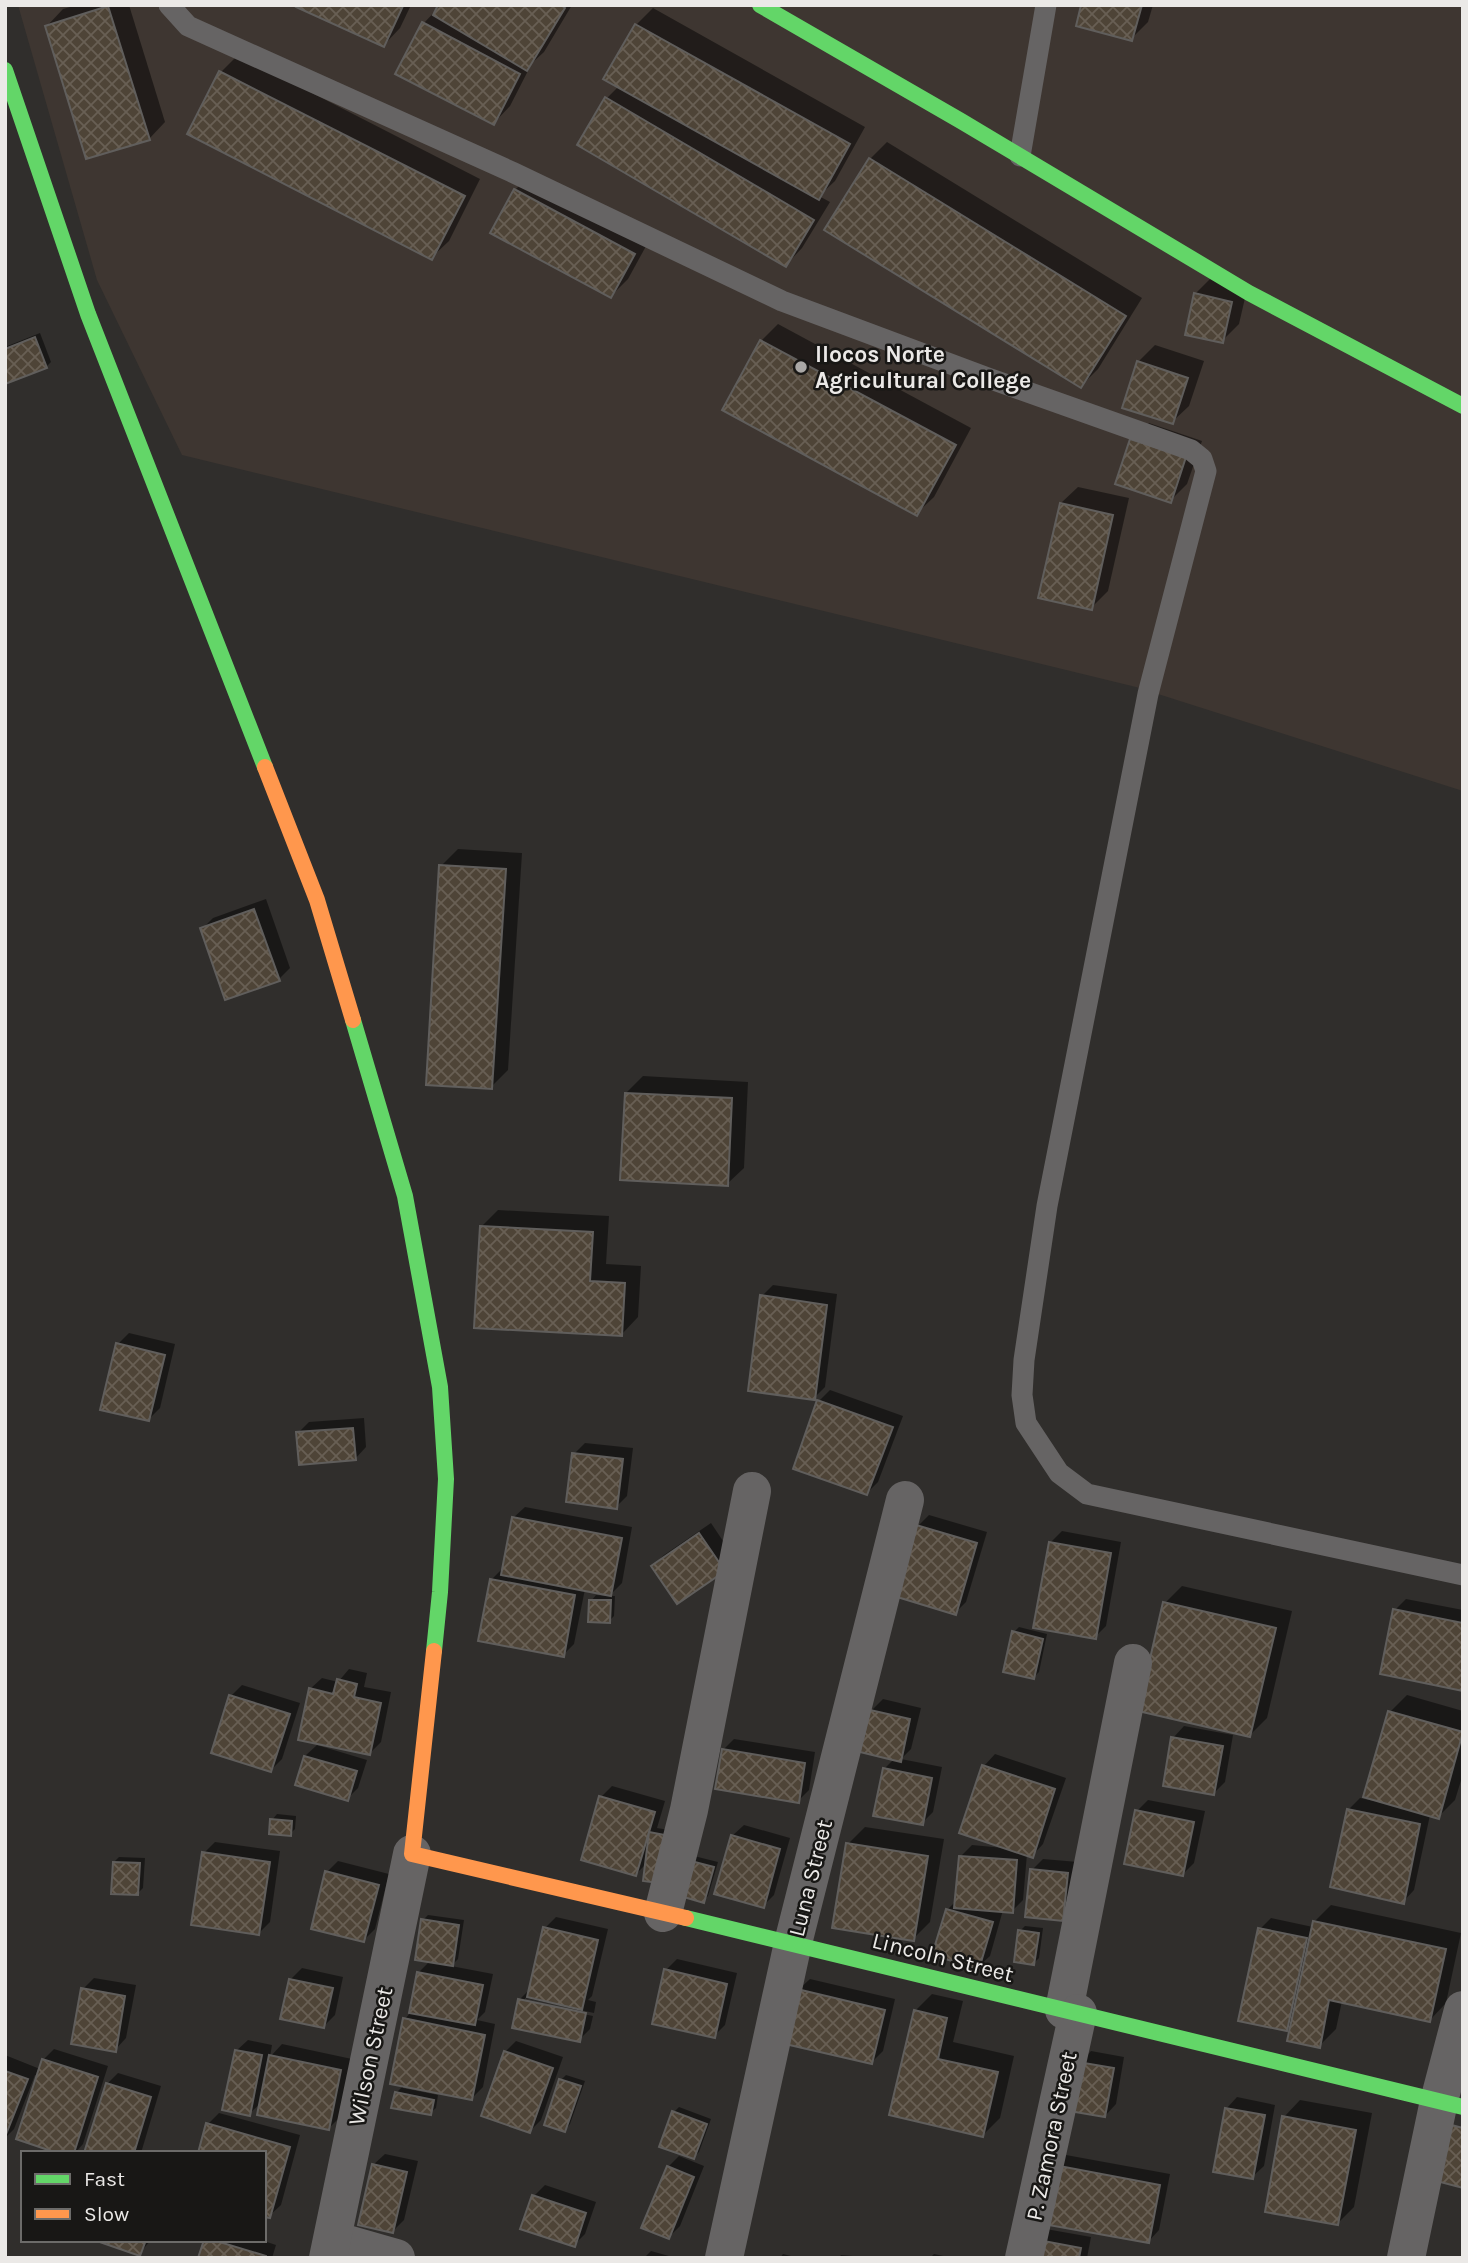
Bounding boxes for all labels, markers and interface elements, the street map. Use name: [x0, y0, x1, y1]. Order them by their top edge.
place label: Ilocos Norte Agricultural College: [815, 341, 1031, 394]
marker: Ilocos Norte Agricultural College: [793, 359, 809, 375]
street label: Luna Street: [783, 1816, 838, 1940]
street label: Lincoln Street: [869, 1927, 1017, 1988]
street label: Wilson Street: [343, 1984, 398, 2128]
street label: P. Zamora Street: [1020, 2049, 1083, 2223]
legend: [21, 2151, 266, 2242]
text: Fast: [84, 2167, 125, 2191]
text: Slow: [84, 2202, 129, 2226]

